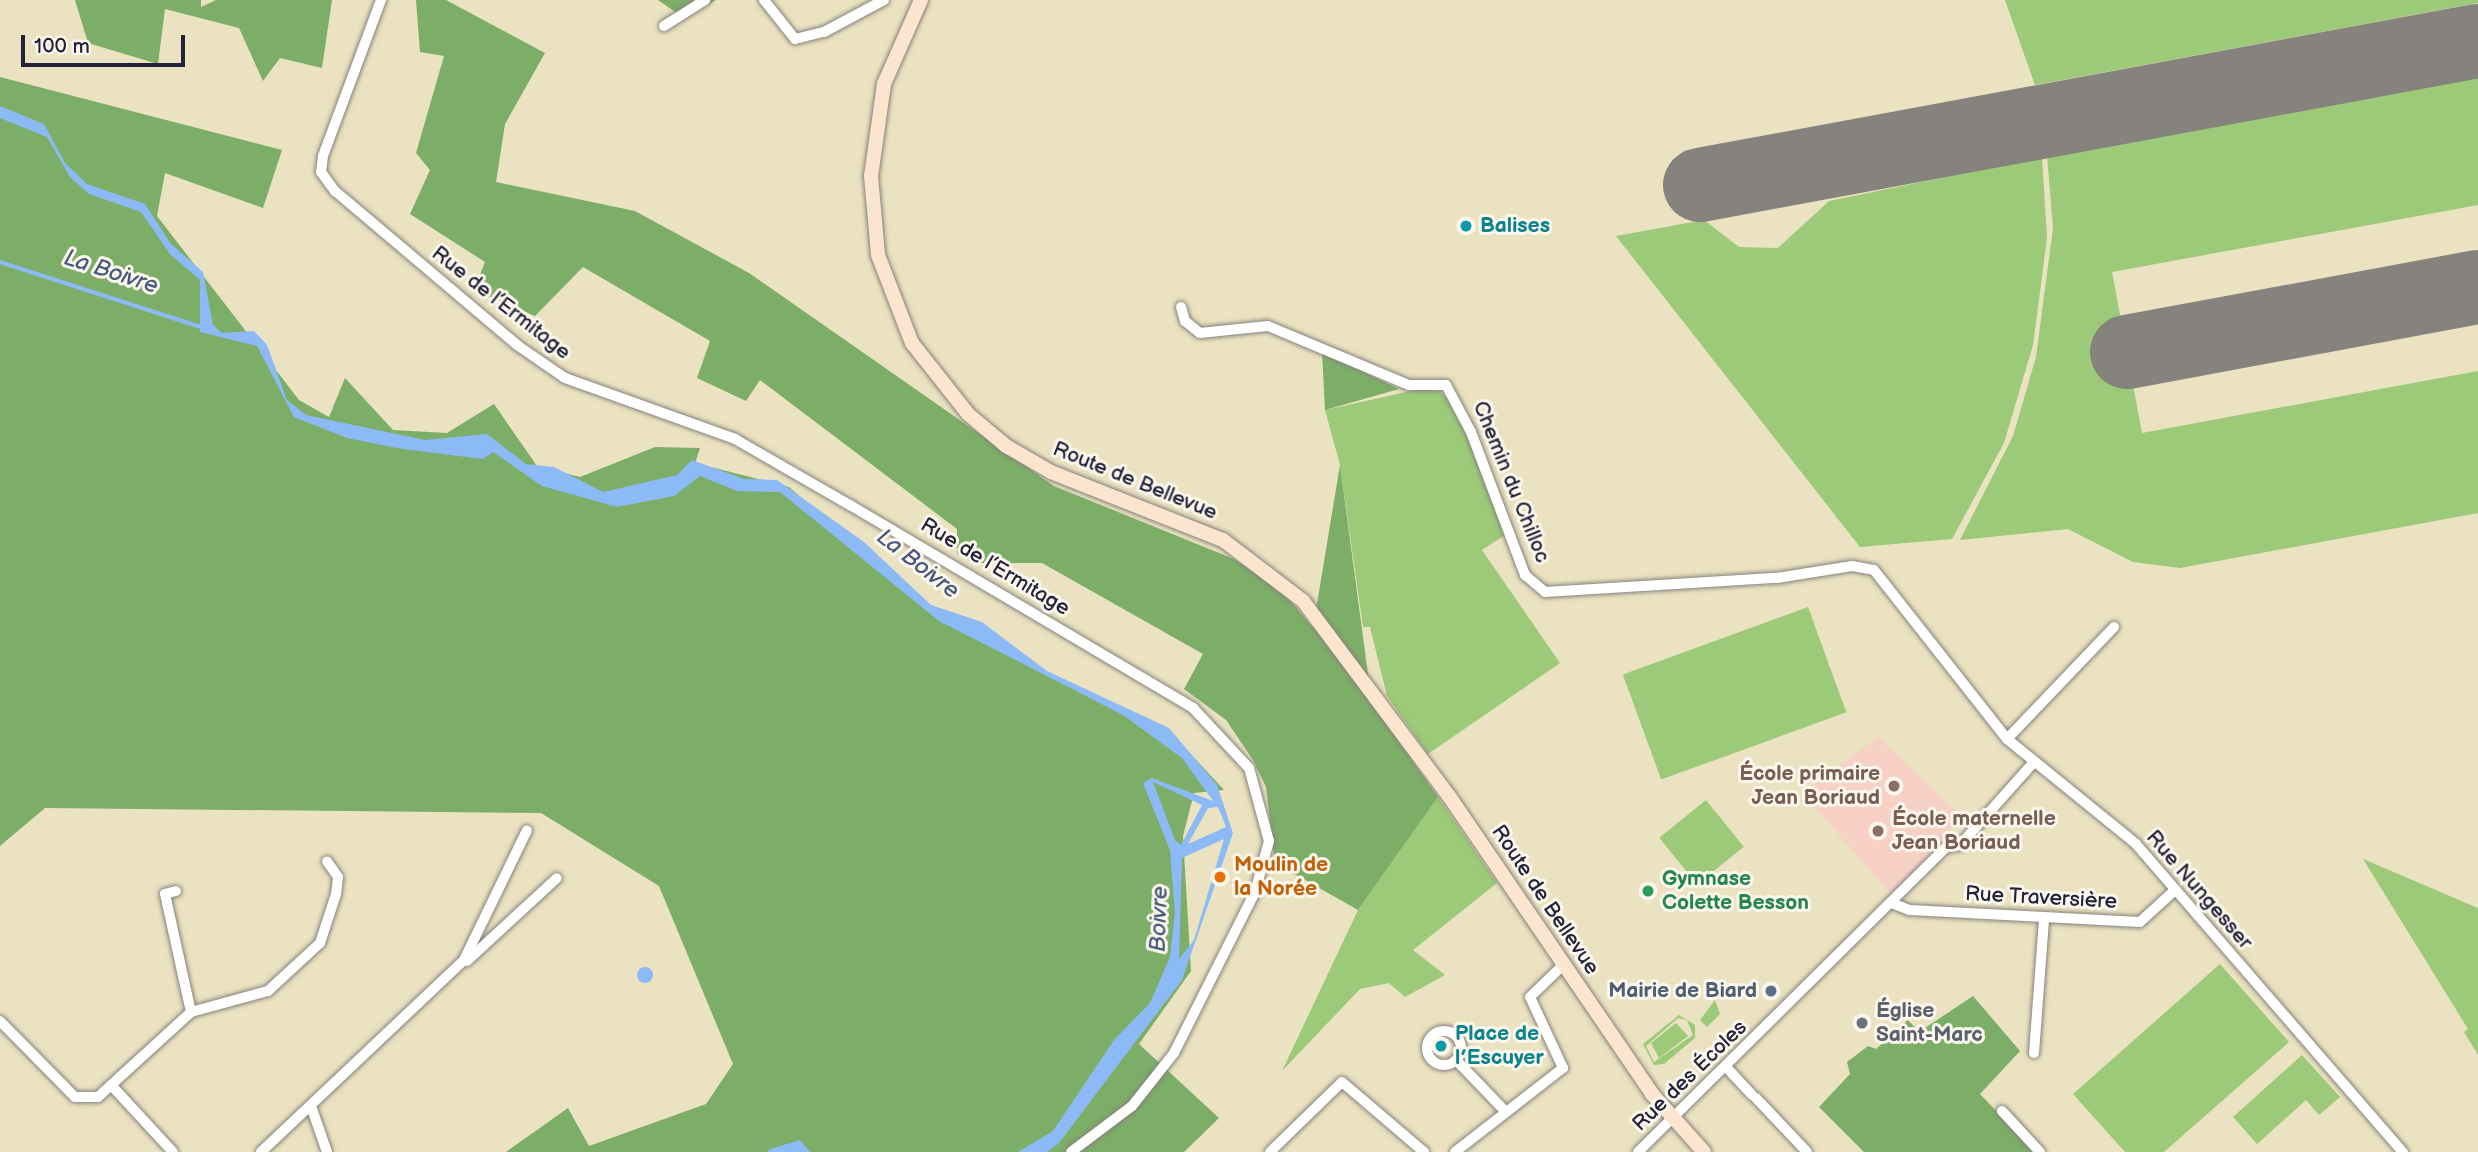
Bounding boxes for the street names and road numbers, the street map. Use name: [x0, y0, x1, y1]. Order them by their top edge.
street label: Rue de l’Ermitage: [426, 241, 576, 365]
street label: Chemin du Chilloc: [1467, 398, 1555, 566]
street label: Route de Bellevue: [1049, 437, 1221, 525]
street label: Rue de l’Ermitage: [916, 513, 1074, 621]
street label: Route de Bellevue: [1486, 820, 1604, 980]
street label: Rue Nungesser: [2140, 825, 2258, 955]
street label: Rue Traversière: [1964, 881, 2118, 915]
street label: Rue des Écoles: [1628, 1015, 1752, 1137]

